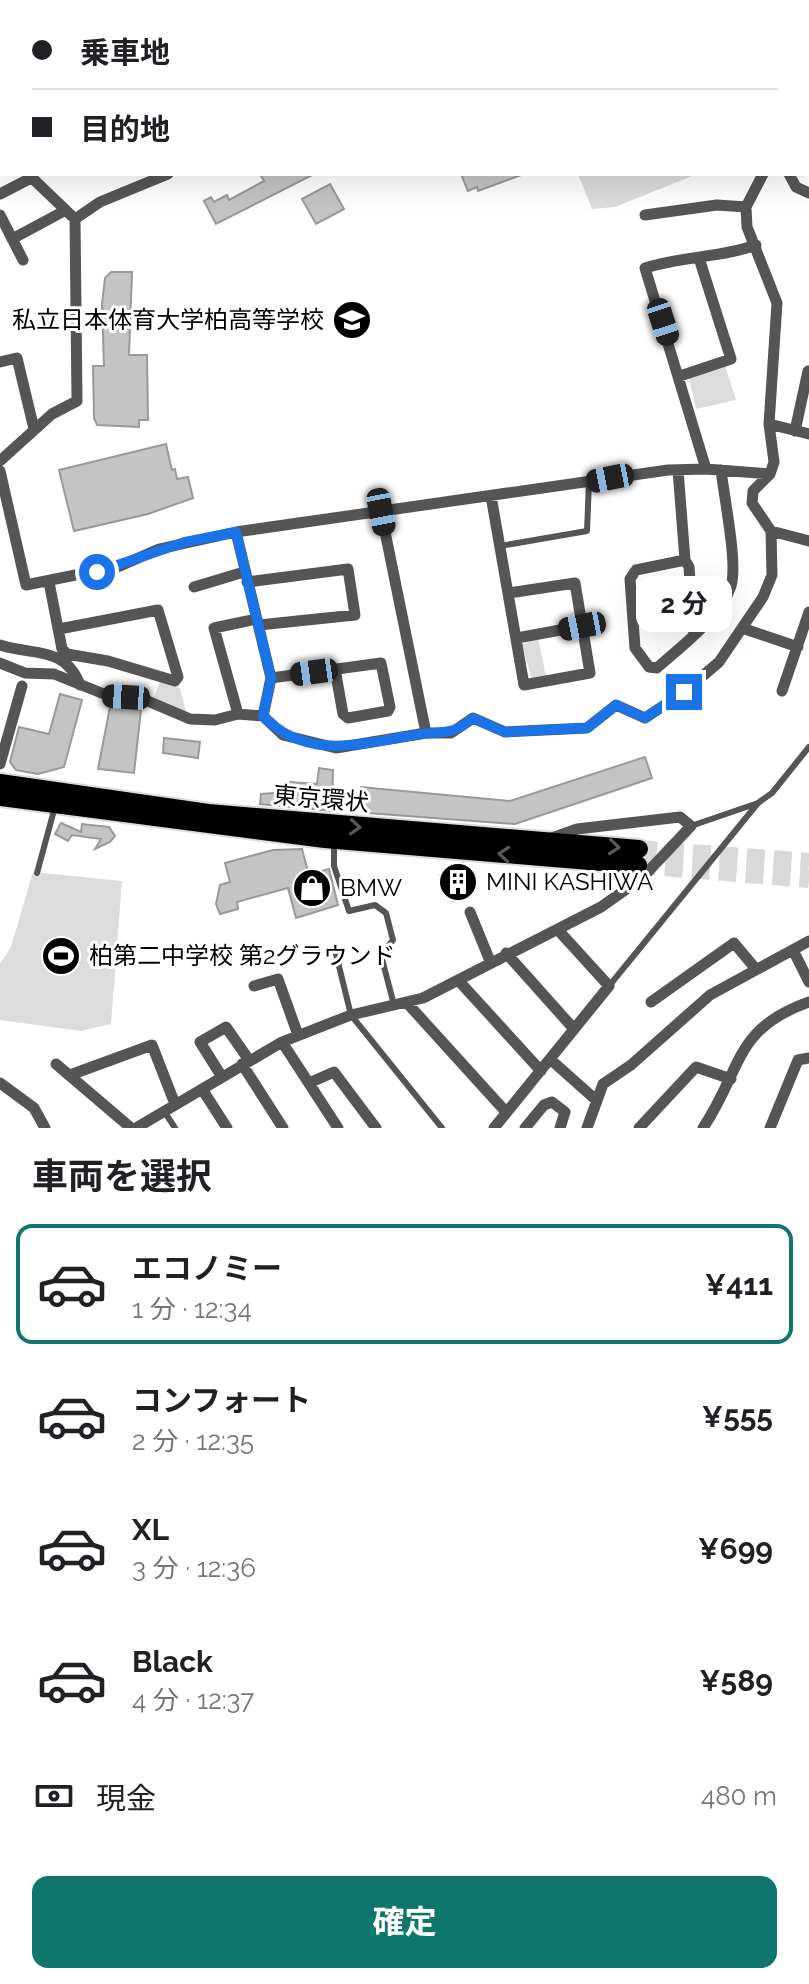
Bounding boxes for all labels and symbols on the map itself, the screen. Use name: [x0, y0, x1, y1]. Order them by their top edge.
car: [644, 295, 682, 349]
school or university icon: 私立日本体育大学柏高等学校: [331, 299, 373, 341]
place label: 私立日本体育大学柏高等学校: [12, 305, 324, 334]
car: [584, 462, 636, 494]
car: [365, 486, 397, 538]
route start: [79, 554, 115, 590]
callout: 2 分: [636, 576, 732, 632]
car: [556, 610, 608, 642]
car: [289, 657, 339, 687]
route end: [666, 674, 702, 710]
car: [101, 684, 151, 710]
street label: 東京環状: [272, 780, 370, 817]
one-way arrow: [349, 818, 362, 835]
one-way arrow: [608, 839, 621, 856]
one-way arrow: [497, 846, 510, 863]
building icon: MINI KASHIWA: [437, 861, 479, 903]
shop icon: BMW: [291, 867, 333, 909]
place label: MINI KASHIWA: [486, 867, 653, 896]
place label: BMW: [340, 873, 402, 902]
sports icon: 柏第二中学校 第2グラウンド: [40, 935, 82, 977]
place label: 柏第二中学校 第2グラウンド: [89, 941, 396, 970]

